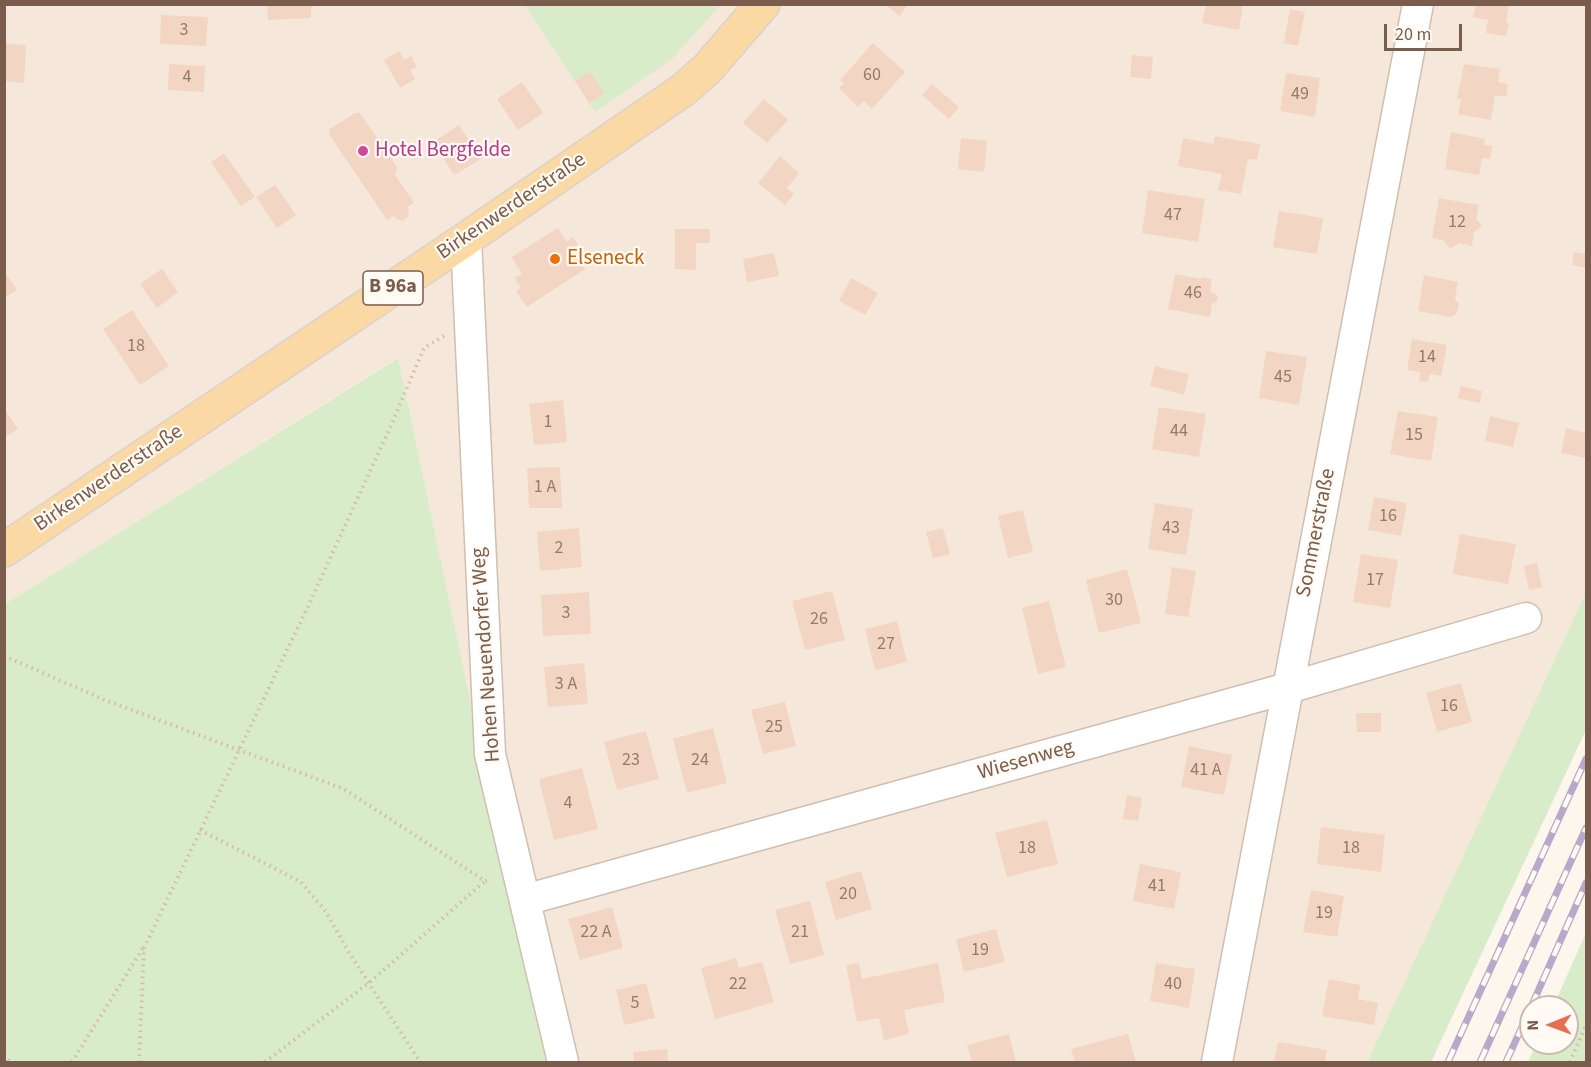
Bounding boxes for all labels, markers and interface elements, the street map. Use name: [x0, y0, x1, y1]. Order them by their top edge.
scale bar: [1387, 12, 1465, 50]
house number: 3: [180, 20, 188, 42]
text: 20 m: [1395, 22, 1431, 47]
house number: 60: [863, 65, 881, 87]
house number: 4: [183, 67, 191, 89]
house number: 49: [1291, 84, 1309, 106]
place label: Hotel Bergfelde: [375, 138, 511, 164]
marker: Hotel Bergfelde: [356, 144, 370, 158]
street label: Birkenwerderstraße: [433, 148, 591, 266]
house number: 47: [1164, 205, 1182, 227]
house number: 12: [1448, 212, 1466, 234]
place label: Elseneck: [567, 246, 645, 272]
marker: Elseneck: [548, 252, 562, 266]
road number: B 96a: [363, 271, 423, 305]
house number: 46: [1184, 283, 1202, 305]
house number: 18: [127, 336, 145, 358]
house number: 14: [1418, 347, 1436, 369]
house number: 45: [1274, 367, 1292, 389]
house number: 1: [544, 412, 552, 434]
street label: Birkenwerderstraße: [30, 420, 188, 538]
house number: 44: [1170, 421, 1188, 443]
house number: 15: [1405, 425, 1423, 447]
street label: Sommerstraße: [1292, 467, 1342, 599]
house number: 1 A: [534, 477, 556, 499]
house number: 16: [1379, 506, 1397, 528]
house number: 43: [1162, 518, 1180, 540]
house number: 2: [555, 538, 563, 560]
street label: Hohen Neuendorfer Weg: [467, 547, 507, 763]
house number: 17: [1366, 570, 1384, 592]
house number: 30: [1105, 590, 1123, 612]
house number: 3: [562, 603, 570, 625]
house number: 26: [810, 609, 828, 631]
house number: 27: [877, 634, 895, 656]
house number: 3 A: [555, 674, 577, 696]
house number: 16: [1440, 696, 1458, 718]
house number: 25: [765, 717, 783, 739]
street label: Wiesenweg: [975, 735, 1077, 787]
house number: 23: [622, 750, 640, 772]
house number: 24: [691, 750, 709, 772]
house number: 41 A: [1190, 760, 1222, 782]
house number: 4: [564, 793, 572, 815]
house number: 18: [1018, 838, 1036, 860]
house number: 18: [1342, 838, 1360, 860]
house number: 41: [1148, 876, 1166, 898]
house number: 20: [839, 884, 857, 906]
house number: 19: [1315, 903, 1333, 925]
house number: 22 A: [580, 922, 612, 944]
house number: 21: [791, 922, 809, 944]
house number: 19: [971, 940, 989, 962]
house number: 22: [729, 974, 747, 996]
house number: 40: [1164, 974, 1182, 996]
house number: 5: [631, 993, 639, 1015]
north arrow: [1519, 995, 1579, 1055]
text: N: [1522, 1020, 1544, 1031]

